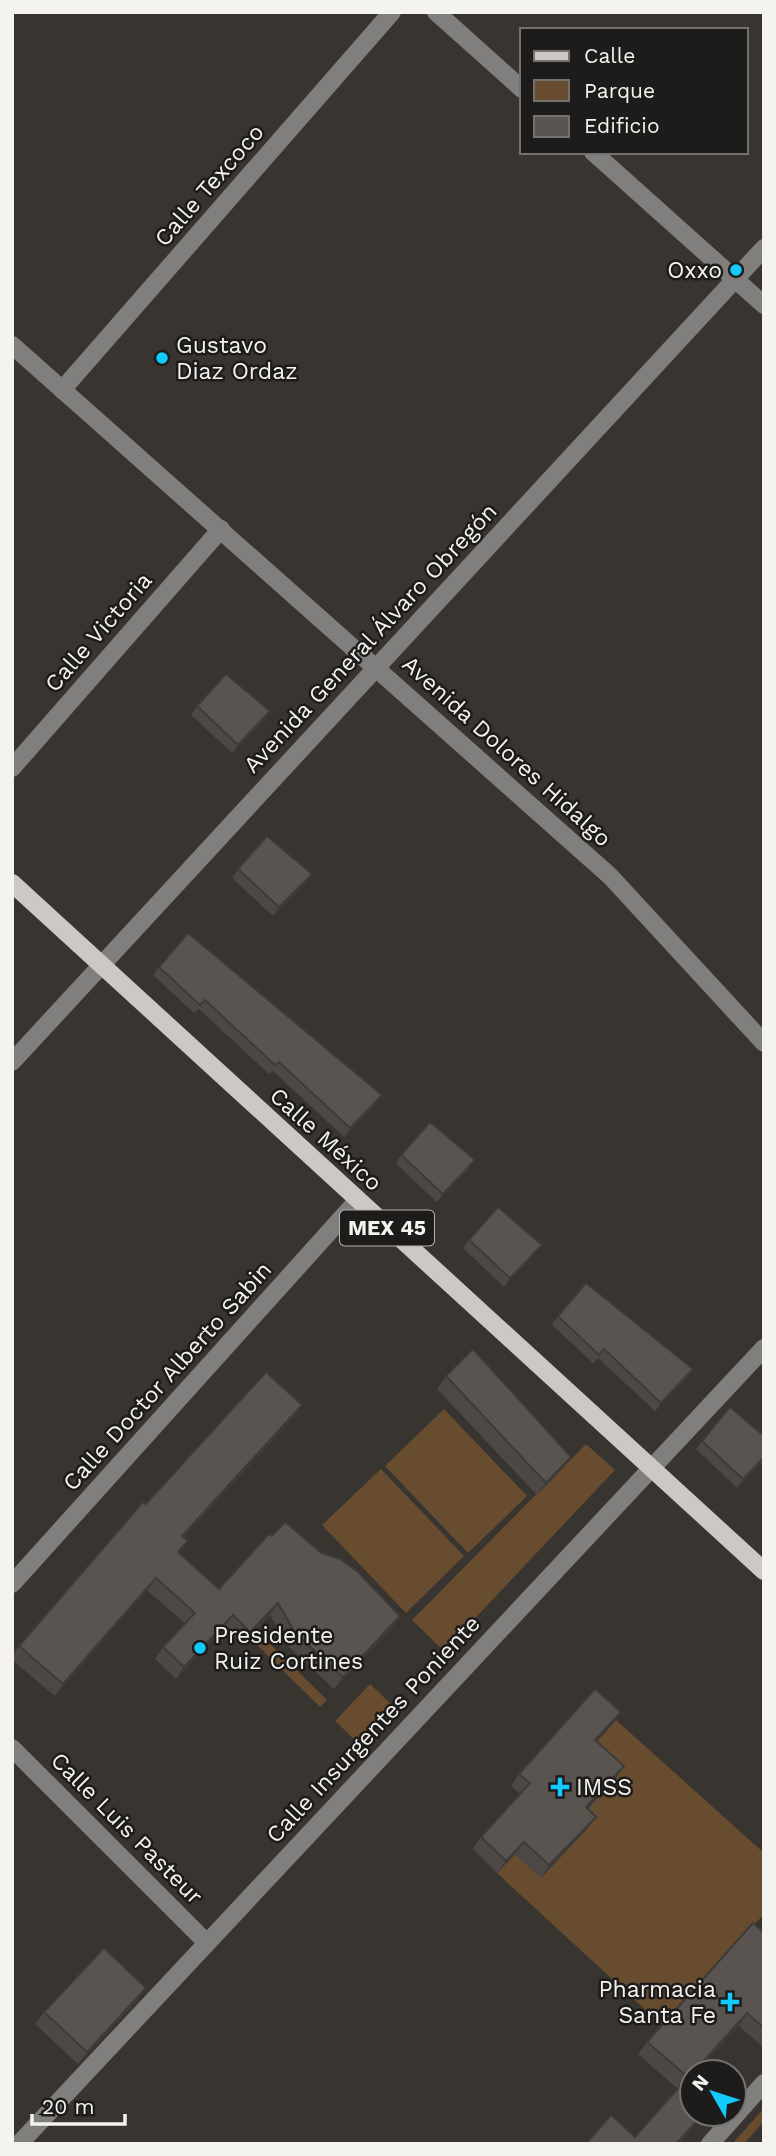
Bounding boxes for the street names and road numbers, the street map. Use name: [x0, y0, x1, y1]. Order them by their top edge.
street label: Calle Texcoco: [149, 119, 270, 252]
street label: Avenida General Álvaro Obregón: [238, 498, 503, 779]
street label: Calle Victoria: [39, 567, 157, 697]
street label: Avenida Dolores Hidalgo: [397, 650, 617, 852]
street label: Calle México: [264, 1082, 387, 1197]
road number: MEX 45: [340, 1210, 434, 1246]
street label: Calle Doctor Alberto Sabin: [57, 1256, 277, 1496]
street label: Calle Insurgentes Poniente: [261, 1610, 486, 1849]
street label: Calle Luis Pasteur: [45, 1747, 208, 1910]

